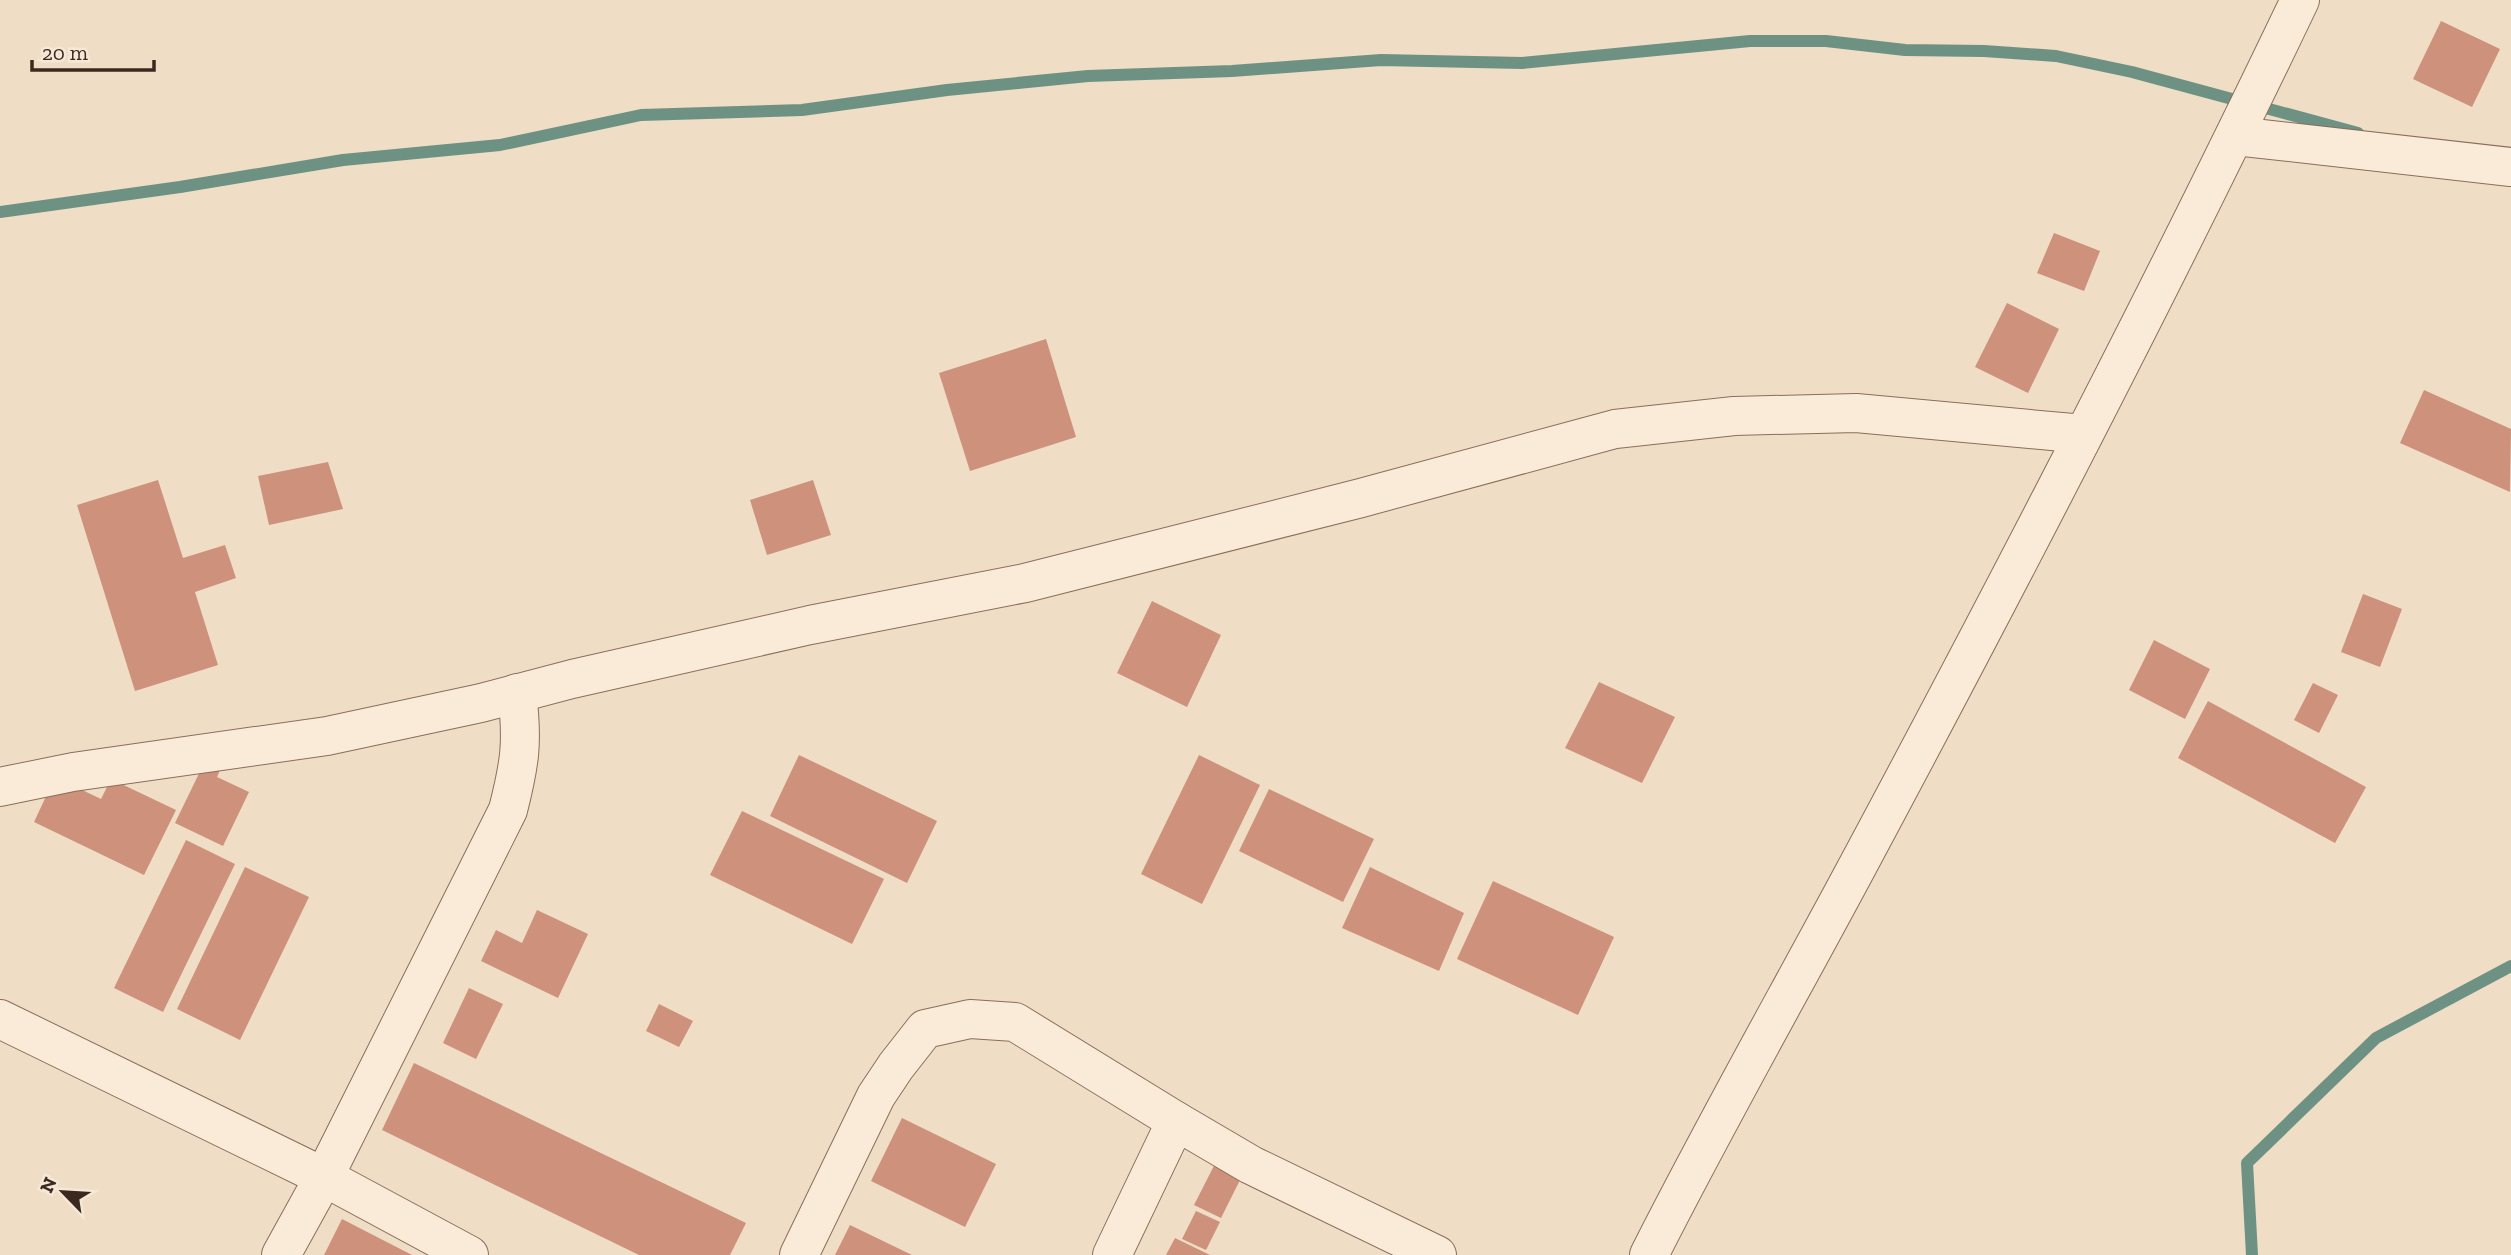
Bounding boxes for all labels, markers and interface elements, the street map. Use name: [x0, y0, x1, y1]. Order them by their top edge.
scale bar: [32, 28, 154, 72]
text: 20 m: [42, 40, 88, 65]
north arrow: [28, 1157, 98, 1227]
text: N: [35, 1174, 62, 1196]

